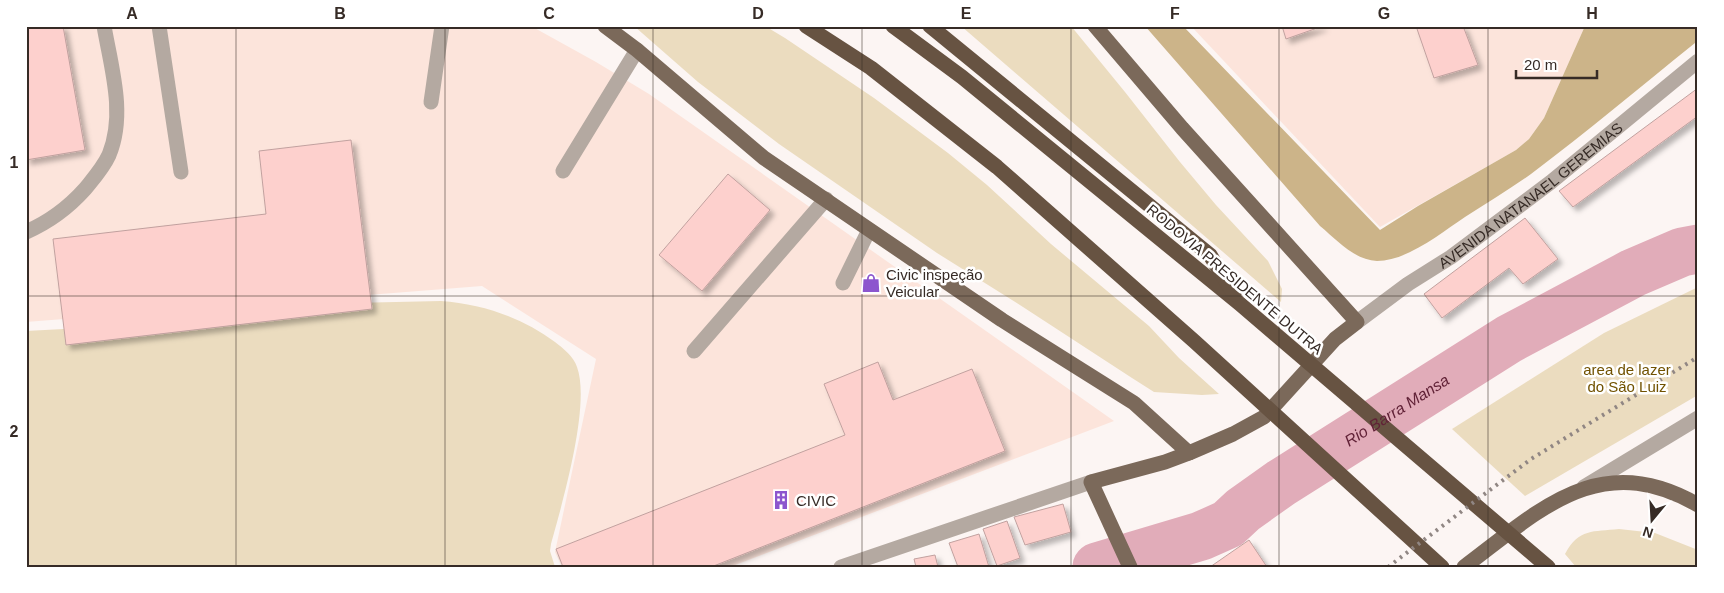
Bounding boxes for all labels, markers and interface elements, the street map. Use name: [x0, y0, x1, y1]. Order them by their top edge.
text: A: [126, 5, 138, 22]
text: B: [334, 5, 346, 22]
text: C: [543, 5, 555, 22]
text: D: [752, 5, 764, 22]
text: E: [961, 5, 972, 22]
text: F: [1170, 5, 1180, 22]
text: G: [1378, 5, 1390, 22]
text: H: [1586, 5, 1598, 22]
scale bar: [1516, 48, 1598, 80]
text: 20 m: [1524, 56, 1557, 73]
street label: AVENIDA NATANAEL GEREMIAS: [1435, 118, 1626, 271]
text: 1: [10, 154, 19, 171]
street label: RODOVIA PRESIDENTE DUTRA: [1144, 200, 1326, 358]
place label: Civic inspeção Veicular: [886, 266, 983, 300]
shop icon: Civic inspeção Veicular: [860, 272, 882, 294]
park label: area de lazer do São Luiz: [1583, 361, 1671, 395]
water label: Rio Barra Mansa: [1341, 371, 1452, 449]
text: 2: [10, 423, 19, 440]
building icon: CIVIC: [770, 489, 792, 511]
place label: CIVIC: [796, 492, 836, 509]
north arrow: [1626, 496, 1676, 546]
text: N: [1641, 523, 1655, 542]

